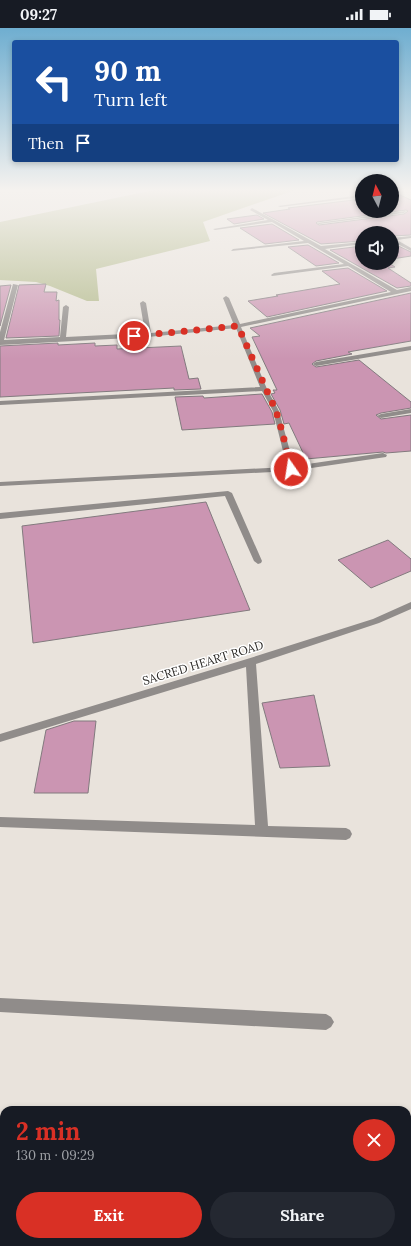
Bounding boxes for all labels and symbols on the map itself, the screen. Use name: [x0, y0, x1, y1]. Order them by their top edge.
north arrow: [355, 174, 399, 218]
pin: [117, 319, 151, 353]
position arrow: [270, 448, 312, 490]
street label: SACRED HEART ROAD: [141, 637, 265, 688]

